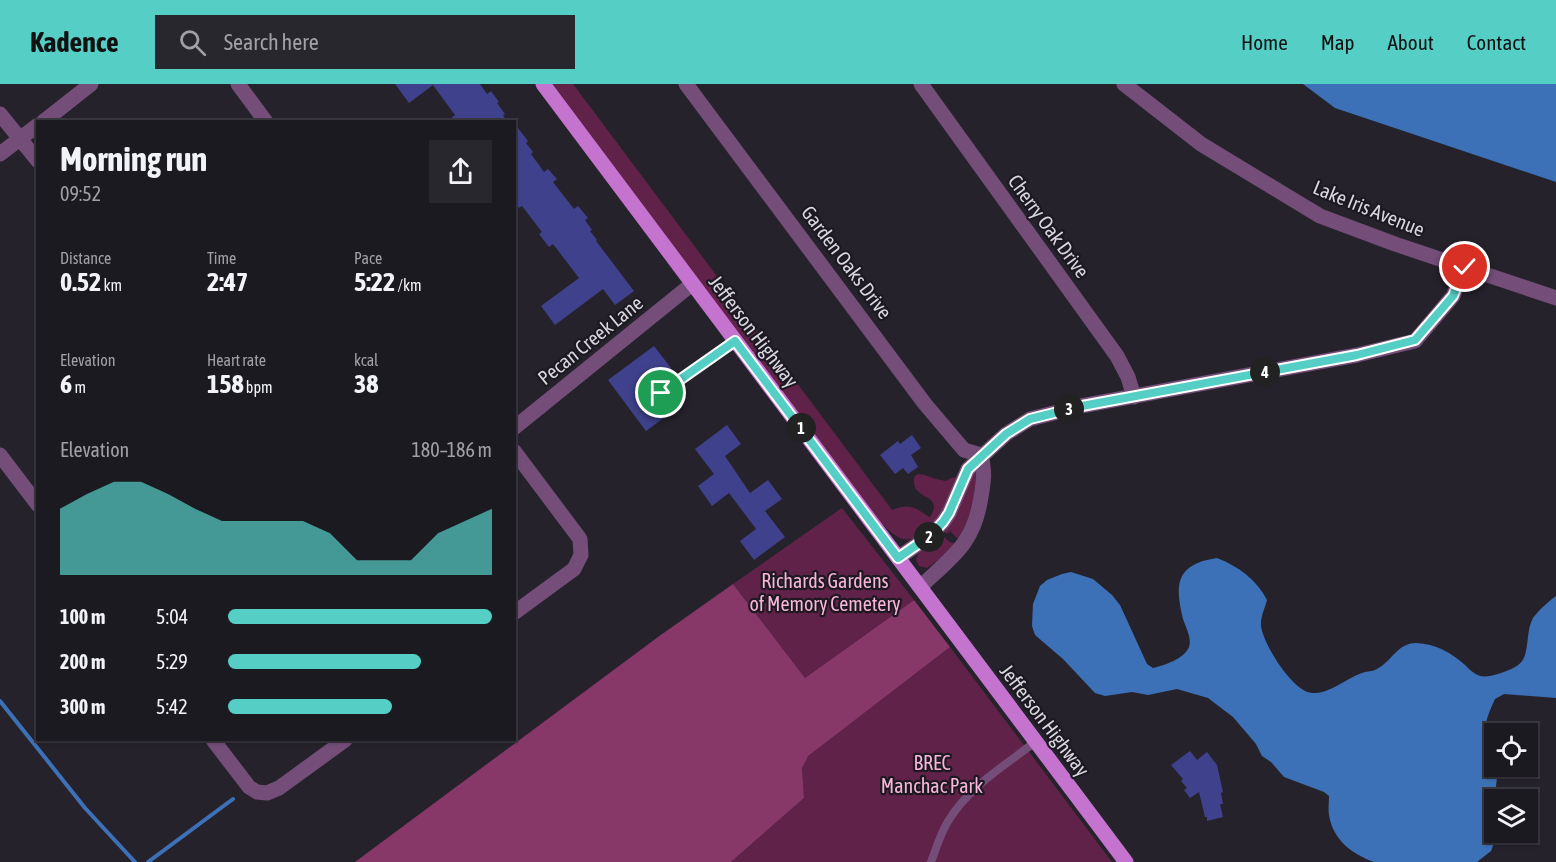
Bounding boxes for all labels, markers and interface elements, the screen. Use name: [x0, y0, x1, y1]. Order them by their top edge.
search box: [155, 15, 575, 69]
text: Kadence: [30, 26, 119, 58]
icon: search: [176, 26, 209, 59]
text: Search here: [224, 29, 319, 55]
text: Home: [1241, 30, 1288, 54]
text: Map: [1321, 30, 1355, 54]
text: About: [1388, 30, 1434, 54]
text: Contact: [1467, 30, 1526, 54]
text: Morning run: [60, 140, 207, 178]
button: share: [429, 140, 492, 203]
street label: Cherry Oak Drive: [1004, 170, 1094, 282]
street label: Lake Iris Avenue: [1310, 175, 1428, 241]
text: 09:52: [60, 182, 101, 205]
street label: Garden Oaks Drive: [797, 201, 897, 323]
pin: [1439, 241, 1490, 292]
text: Distance: [60, 249, 111, 267]
text: Time: [207, 249, 236, 267]
text: Pace: [354, 249, 382, 267]
icon: check: [1448, 250, 1481, 283]
text: 0.52: [60, 267, 101, 297]
text: 2:47: [207, 267, 248, 297]
text: 5:22: [354, 267, 395, 297]
street label: Jefferson Highway: [704, 271, 804, 391]
text: km: [101, 276, 122, 294]
text: /km: [395, 276, 421, 294]
street label: Pecan Creek Lane: [533, 291, 647, 389]
text: Elevation: [60, 351, 115, 369]
text: Heart rate: [207, 351, 266, 369]
text: kcal: [354, 351, 378, 369]
pin: 4: [1250, 357, 1280, 387]
text: 4: [1261, 363, 1269, 381]
pin: [635, 367, 686, 418]
text: 6: [60, 369, 72, 399]
text: 158: [207, 369, 244, 399]
text: 38: [354, 369, 378, 399]
icon: arrive: [644, 376, 677, 409]
text: m: [72, 378, 86, 396]
text: bpm: [244, 378, 273, 396]
pin: 3: [1054, 394, 1084, 424]
text: 3: [1065, 400, 1073, 418]
pin: 1: [786, 413, 816, 443]
text: 1: [797, 419, 805, 437]
text: Elevation: [60, 438, 129, 461]
text: 180–186 m: [411, 438, 492, 461]
pin: 2: [914, 522, 944, 552]
text: 2: [925, 528, 933, 546]
park label: Richards Gardens of Memory Cemetery: [749, 569, 901, 615]
text: 100 m: [60, 605, 105, 628]
text: 5:04: [156, 605, 188, 628]
text: 200 m: [60, 650, 105, 673]
text: 5:29: [156, 650, 188, 673]
street label: Jefferson Highway: [995, 660, 1095, 780]
text: 300 m: [60, 695, 105, 718]
text: 5:42: [156, 695, 188, 718]
map controls: [1484, 723, 1538, 843]
button: locate: [1484, 723, 1538, 777]
park label: BREC Manchac Park: [881, 751, 983, 797]
button: layers: [1484, 789, 1538, 843]

